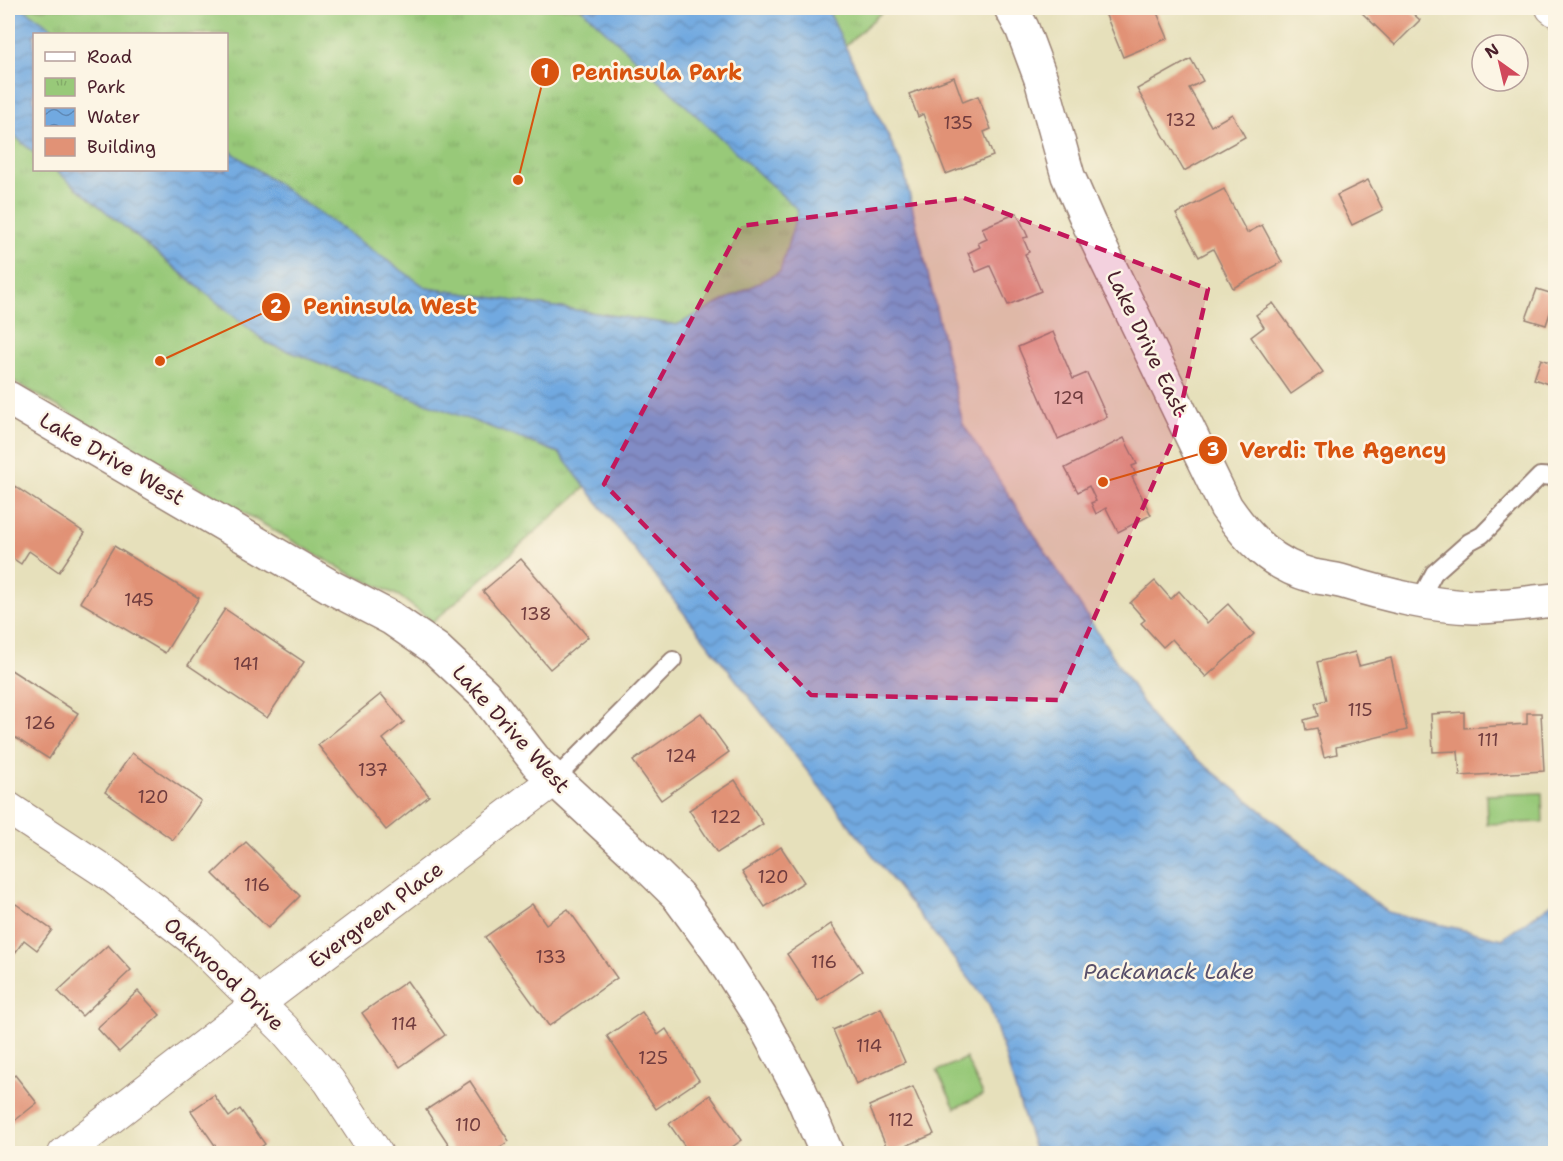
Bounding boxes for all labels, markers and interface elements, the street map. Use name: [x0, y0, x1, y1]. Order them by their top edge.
legend: [33, 33, 228, 171]
north arrow: [1470, 33, 1530, 93]
text: N: [1481, 39, 1503, 63]
text: Road: [87, 45, 132, 69]
callout: Peninsula Park: [530, 52, 755, 92]
text: Peninsula Park: [572, 58, 742, 87]
text: 1: [541, 60, 549, 84]
text: Park: [87, 75, 126, 99]
text: Water: [87, 105, 140, 129]
house number: 132: [1166, 108, 1196, 132]
house number: 135: [943, 111, 973, 135]
text: Building: [87, 135, 156, 159]
street label: Lake Drive East: [1100, 266, 1194, 420]
callout: Peninsula West: [261, 287, 488, 327]
text: Peninsula West: [303, 292, 477, 321]
text: 2: [270, 295, 283, 319]
house number: 129: [1054, 386, 1084, 410]
street label: Lake Drive West: [34, 406, 190, 512]
callout: Verdi: The Agency: [1198, 430, 1459, 470]
text: Verdi: The Agency: [1239, 436, 1447, 465]
text: 3: [1207, 438, 1219, 462]
house number: 145: [124, 588, 154, 612]
house number: 138: [520, 602, 552, 626]
house number: 141: [233, 652, 259, 676]
street label: Lake Drive West: [446, 659, 576, 799]
house number: 115: [1347, 698, 1373, 722]
house number: 126: [24, 711, 56, 735]
house number: 111: [1477, 728, 1499, 752]
house number: 124: [666, 744, 696, 768]
house number: 137: [358, 758, 388, 782]
house number: 120: [137, 785, 169, 809]
house number: 122: [711, 805, 741, 829]
street label: Evergreen Place: [303, 855, 449, 975]
house number: 120: [757, 865, 789, 889]
house number: 116: [244, 873, 270, 897]
street label: Oakwood Drive: [158, 911, 290, 1037]
house number: 133: [536, 945, 566, 969]
house number: 116: [811, 950, 837, 974]
water label: Packanack Lake: [1084, 957, 1254, 986]
house number: 114: [391, 1012, 417, 1036]
house number: 114: [856, 1034, 882, 1058]
house number: 125: [638, 1046, 668, 1070]
house number: 112: [888, 1108, 914, 1132]
house number: 110: [455, 1113, 481, 1137]

